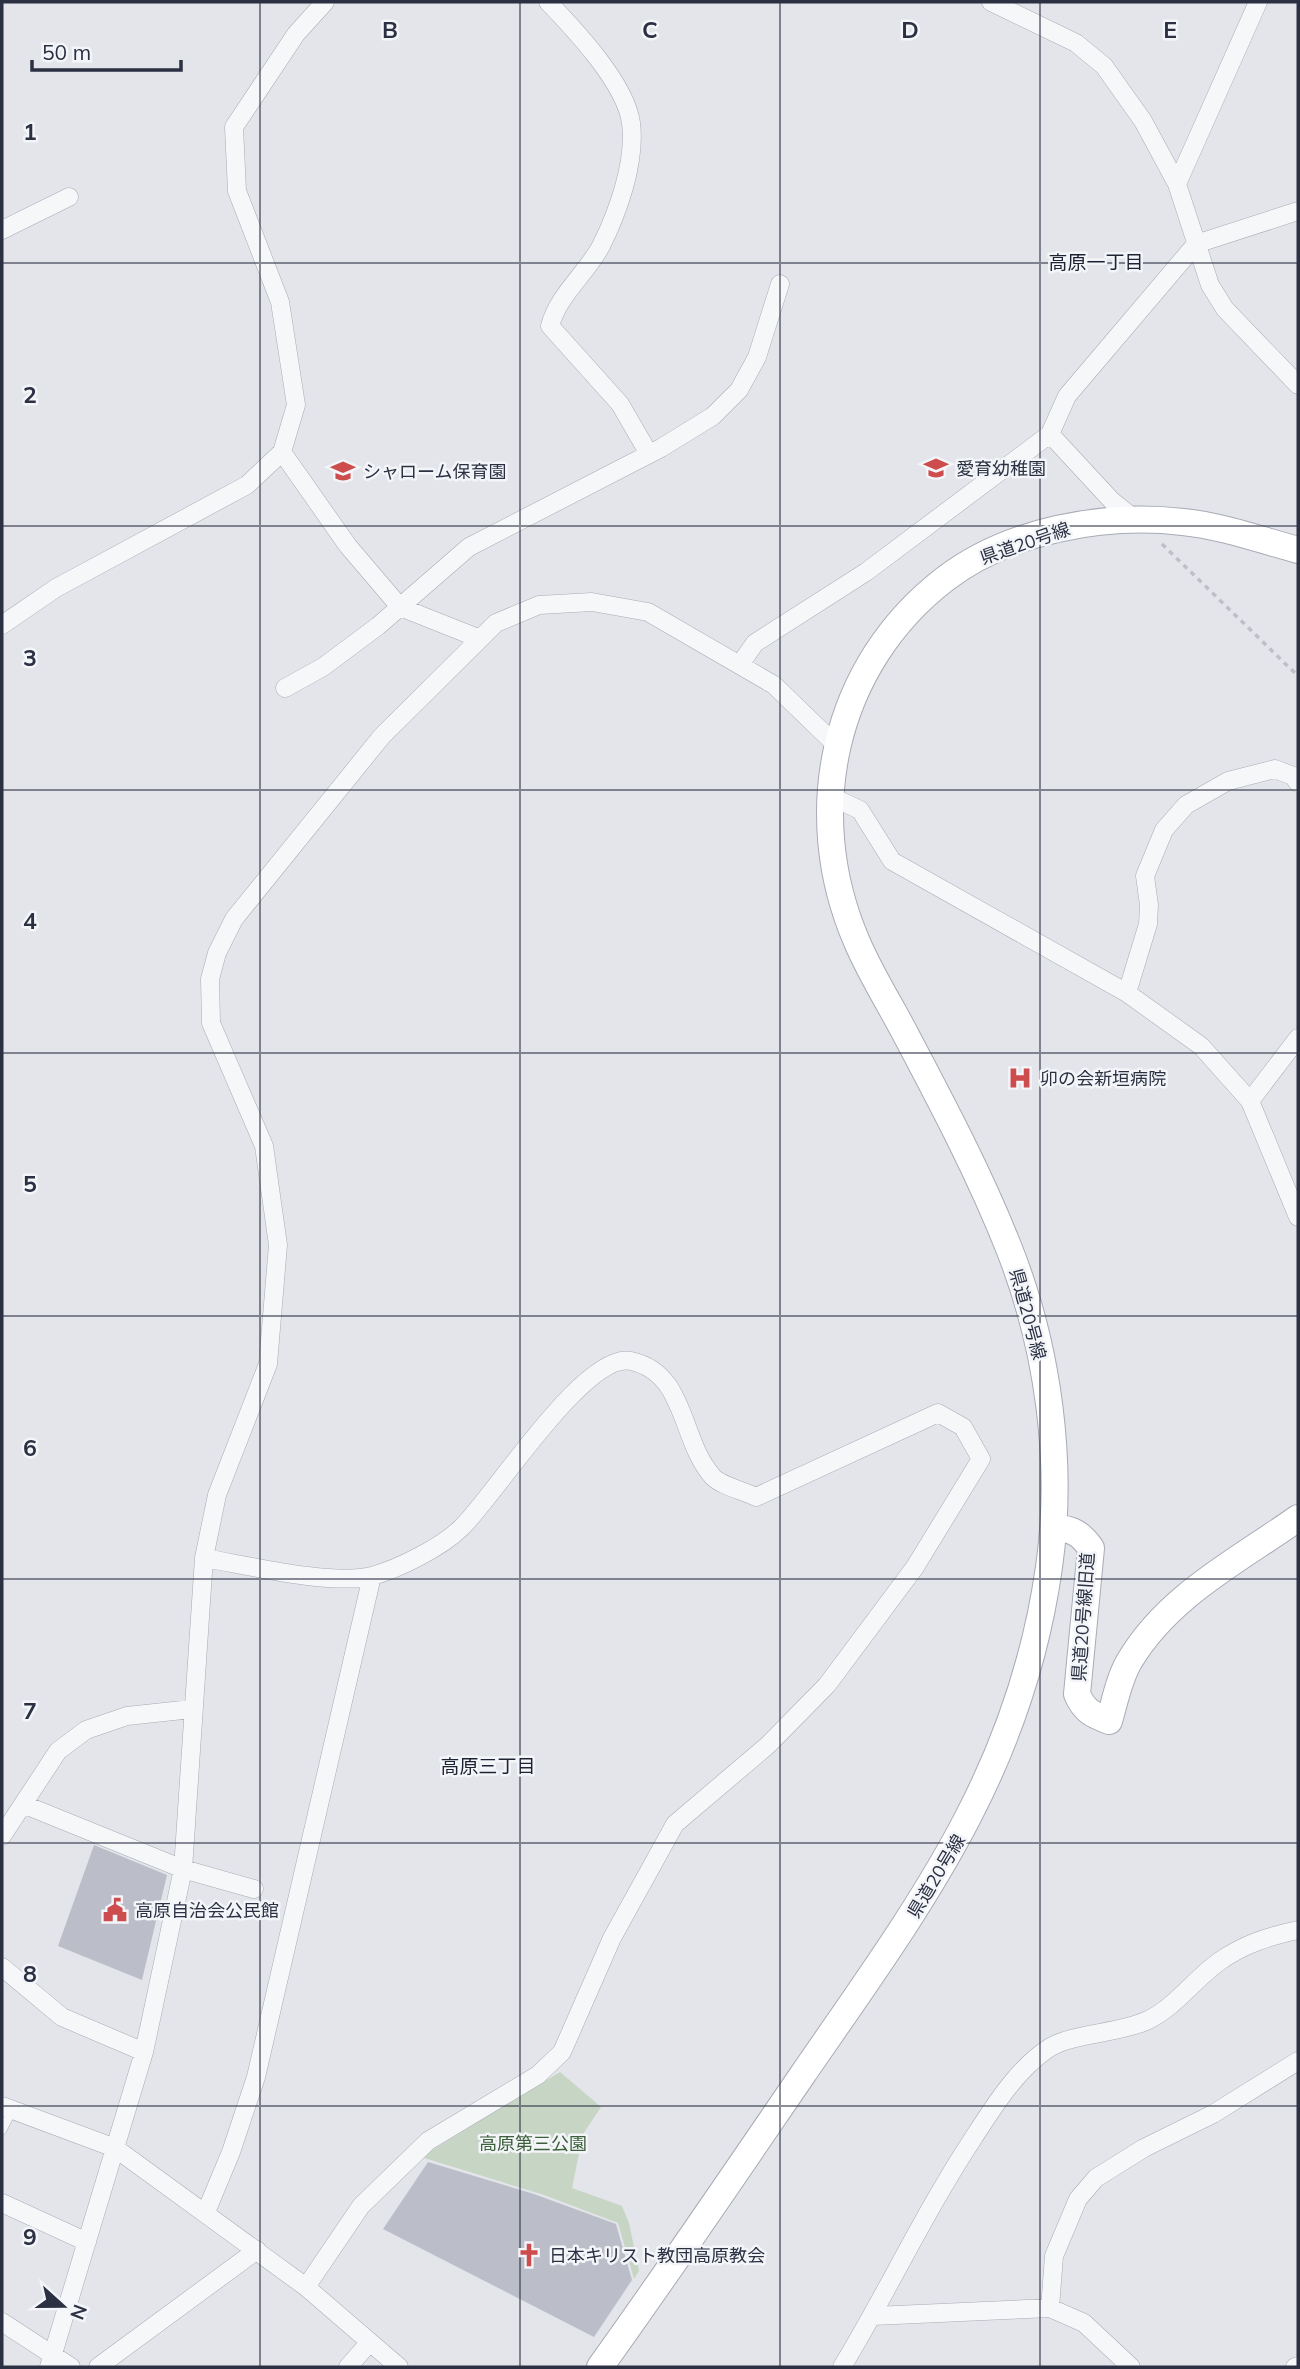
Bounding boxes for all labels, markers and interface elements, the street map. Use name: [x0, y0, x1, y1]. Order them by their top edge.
text: B: [382, 15, 398, 44]
text: C: [642, 15, 658, 44]
text: D: [901, 15, 919, 44]
text: E: [1163, 15, 1177, 44]
scale bar: [32, 28, 180, 72]
text: 50 m: [42, 39, 91, 65]
text: 1: [23, 117, 37, 146]
district label: 高原一丁目: [1048, 250, 1144, 274]
text: 2: [23, 380, 37, 409]
school or university icon: 愛育幼稚園: [922, 454, 950, 482]
school or university icon: シャローム保育園: [329, 457, 357, 485]
place label: 愛育幼稚園: [956, 457, 1046, 480]
place label: シャローム保育園: [363, 460, 506, 483]
street label: 県道20号線: [977, 517, 1073, 569]
text: 3: [23, 643, 37, 672]
text: 4: [23, 906, 37, 935]
hospital icon: 卯の会新垣病院: [1006, 1064, 1034, 1092]
place label: 卯の会新垣病院: [1040, 1067, 1166, 1090]
text: 5: [23, 1169, 37, 1198]
street label: 県道20号線: [1005, 1266, 1051, 1362]
text: 6: [23, 1433, 37, 1462]
street label: 県道20号線旧道: [1067, 1552, 1099, 1682]
text: 7: [23, 1696, 37, 1725]
district label: 高原三丁目: [440, 1754, 536, 1778]
street label: 県道20号線: [902, 1830, 970, 1922]
public building icon: 高原自治会公民館: [101, 1896, 129, 1924]
place label: 高原自治会公民館: [135, 1899, 279, 1922]
text: 8: [23, 1959, 37, 1988]
park label: 高原第三公園: [479, 2132, 587, 2155]
text: 9: [23, 2222, 37, 2251]
church icon: 日本キリスト教団高原教会: [515, 2241, 543, 2269]
place label: 日本キリスト教団高原教会: [549, 2244, 765, 2267]
north arrow: [28, 2271, 98, 2341]
text: N: [65, 2301, 93, 2323]

